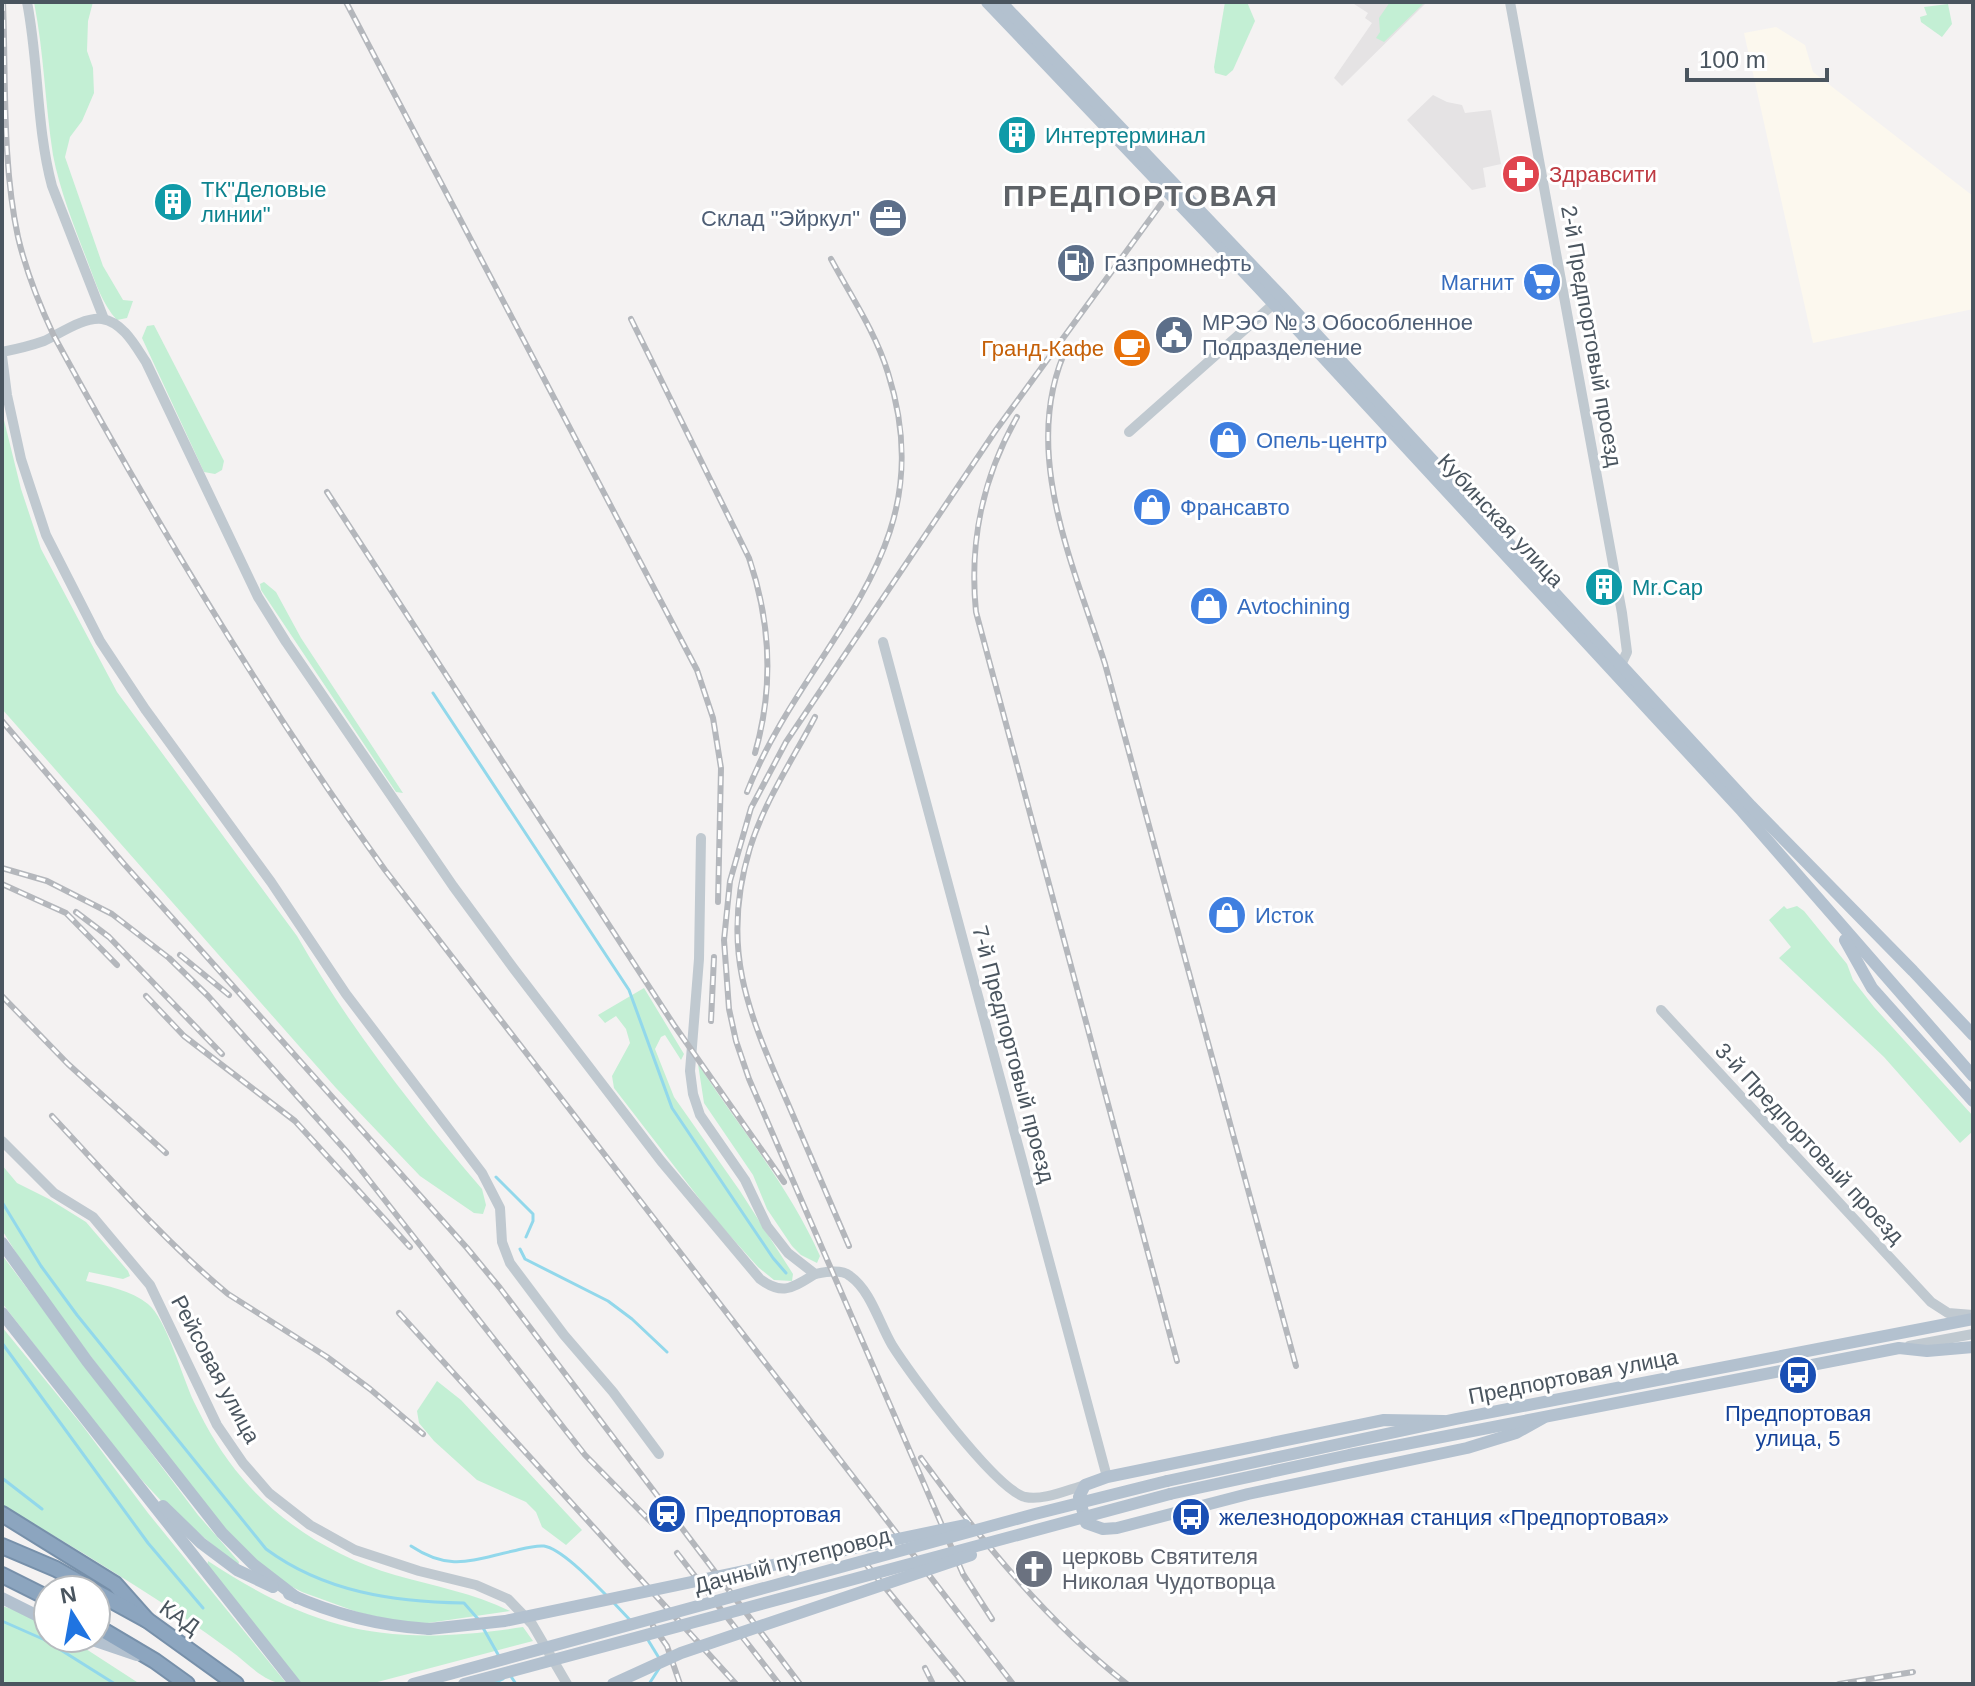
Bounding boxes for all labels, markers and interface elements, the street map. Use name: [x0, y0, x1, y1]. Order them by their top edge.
scale bar: [1687, 32, 1827, 82]
text: 100 m: [1699, 46, 1766, 73]
building icon: Интертерминал: [996, 114, 1038, 156]
place label: Интертерминал: [1045, 123, 1206, 148]
pharmacy icon: Здравсити: [1500, 153, 1542, 195]
place label: Здравсити: [1549, 162, 1657, 187]
place label: ТК"Деловые линии": [201, 177, 327, 227]
district label: ПРЕДПОРТОВАЯ: [1003, 179, 1279, 212]
building icon: ТК"Деловые линии": [152, 181, 194, 223]
office icon: Склад "Эйркул": [867, 197, 909, 239]
street label: 2-й Предпортовый проезд: [1556, 203, 1627, 469]
place label: Склад "Эйркул": [701, 206, 860, 231]
fuel station icon: Газпромнефть: [1055, 242, 1097, 284]
place label: Газпромнефть: [1104, 251, 1252, 276]
supermarket icon: Магнит: [1521, 261, 1563, 303]
place label: Магнит: [1441, 270, 1514, 295]
place label: МРЭО № 3 Обособленное Подразделение: [1202, 310, 1473, 360]
public building icon: МРЭО № 3 Обособленное Подразделение: [1153, 314, 1195, 356]
cafe icon: Гранд-Кафе: [1111, 327, 1153, 369]
place label: Гранд-Кафе: [981, 336, 1104, 361]
shop icon: Опель-центр: [1207, 419, 1249, 461]
place label: Опель-центр: [1256, 428, 1387, 453]
street label: Кубинская улица: [1433, 449, 1569, 593]
shop icon: Франсавто: [1131, 486, 1173, 528]
place label: Франсавто: [1180, 495, 1290, 520]
building icon: Mr.Cap: [1583, 566, 1625, 608]
place label: Mr.Cap: [1632, 575, 1703, 600]
shop icon: Avtochining: [1188, 585, 1230, 627]
place label: Avtochining: [1237, 594, 1350, 619]
shop icon: Исток: [1206, 894, 1248, 936]
place label: Исток: [1255, 903, 1314, 928]
street label: 7-й Предпортовый проезд: [967, 923, 1060, 1186]
street label: 3-й Предпортовый проезд: [1710, 1038, 1909, 1249]
street label: Рейсовая улица: [166, 1291, 265, 1448]
street label: Предпортовая улица: [1466, 1344, 1681, 1409]
bus stop icon: Предпортовая улица, 5: [1777, 1354, 1819, 1396]
place label: Предпортовая улица, 5: [1725, 1401, 1871, 1451]
station icon: Предпортовая: [646, 1493, 688, 1535]
bus stop icon: железнодорожная станция «Предпортовая»: [1170, 1496, 1212, 1538]
place label: Предпортовая: [695, 1502, 841, 1527]
place label: железнодорожная станция «Предпортовая»: [1219, 1505, 1669, 1530]
street label: Дачный путепровод: [691, 1522, 893, 1599]
place label: церковь Святителя Николая Чудотворца: [1062, 1544, 1276, 1594]
church icon: церковь Святителя Николая Чудотворца: [1013, 1548, 1055, 1590]
north arrow: [32, 1574, 112, 1654]
text: N: [58, 1581, 78, 1609]
street label: КАД: [155, 1595, 205, 1640]

